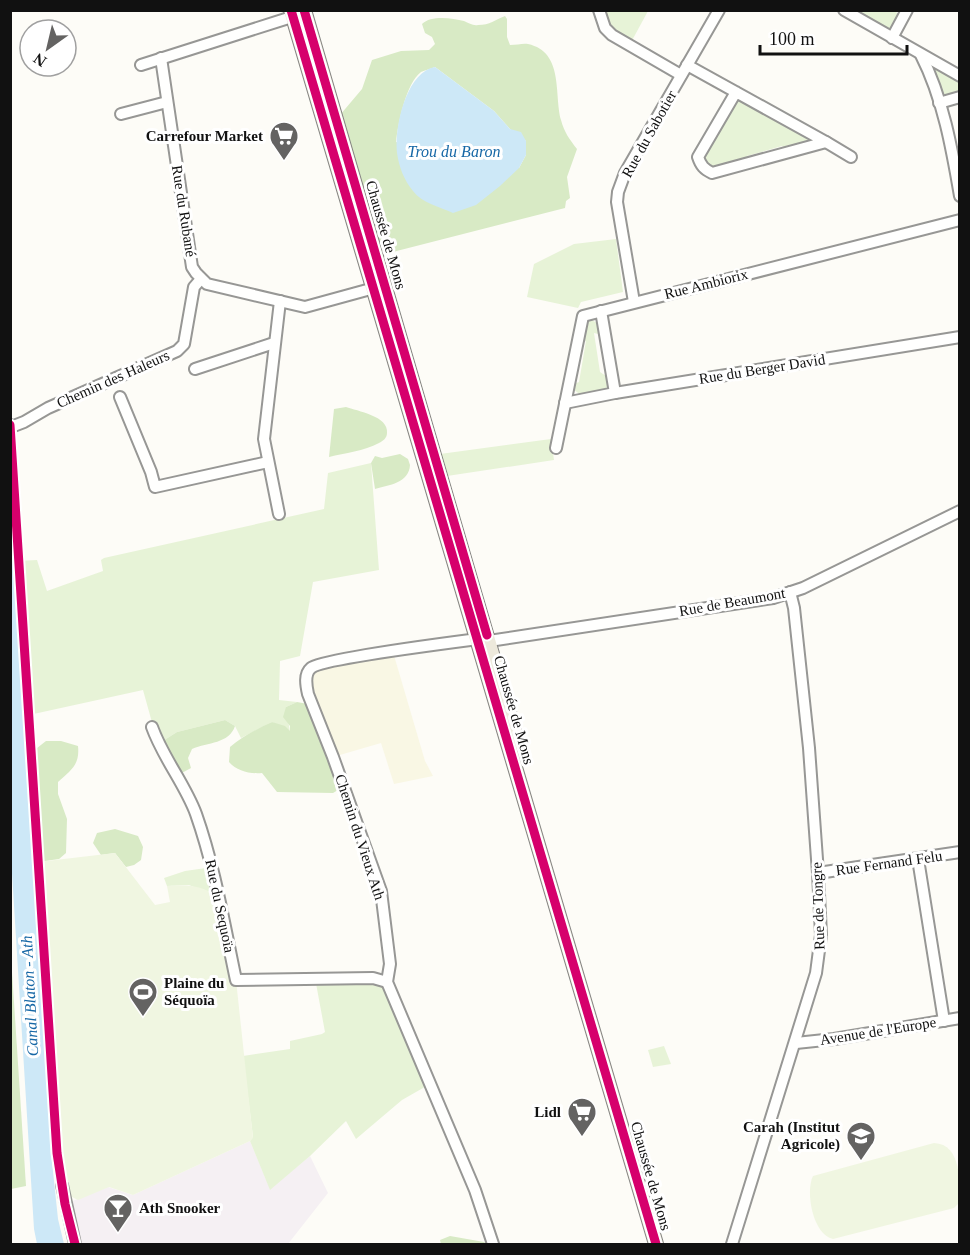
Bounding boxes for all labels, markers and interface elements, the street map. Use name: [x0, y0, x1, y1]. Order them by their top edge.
north arrow: [18, 18, 78, 78]
scale bar: [760, 18, 907, 56]
text: 100 m: [769, 29, 815, 49]
text: N: [30, 49, 49, 70]
street label: Rue du Sabotier: [619, 88, 679, 180]
supermarket icon: Carrefour Market: [268, 120, 300, 162]
place label: Carrefour Market: [146, 128, 263, 144]
water label: Trou du Baron: [407, 143, 501, 160]
street label: Rue du Rubané: [169, 164, 199, 258]
street label: Chaussée de Mons: [363, 179, 409, 291]
street label: Rue Ambiorix: [663, 266, 750, 302]
street label: Chemin des Haleurs: [54, 347, 172, 411]
street label: Rue du Berger David: [698, 351, 827, 387]
street label: Rue de Beaumont: [678, 585, 787, 619]
street label: Chaussée de Mons: [491, 654, 537, 766]
street label: Chemin du Vieux Ath: [332, 772, 388, 902]
street label: Rue Fernand Felu: [835, 848, 944, 878]
street label: Rue du Sequoïa: [202, 858, 238, 954]
street label: Rue de Tongre: [808, 862, 828, 950]
water label: Canal Blaton - Ath: [18, 935, 41, 1057]
place label: Plaine du Séquoïa: [164, 975, 224, 1008]
sports icon: Plaine du Séquoïa: [127, 976, 159, 1018]
street label: Avenue de l'Europe: [819, 1014, 938, 1048]
supermarket icon: Lidl: [566, 1096, 598, 1138]
place label: Lidl: [534, 1104, 561, 1120]
place label: Carah (Institut Agricole): [743, 1119, 840, 1153]
street label: Chaussée de Mons: [628, 1120, 674, 1232]
school or university icon: Carah (Institut Agricole): [845, 1120, 877, 1162]
bar icon: Ath Snooker: [102, 1192, 134, 1234]
place label: Ath Snooker: [139, 1200, 221, 1216]

